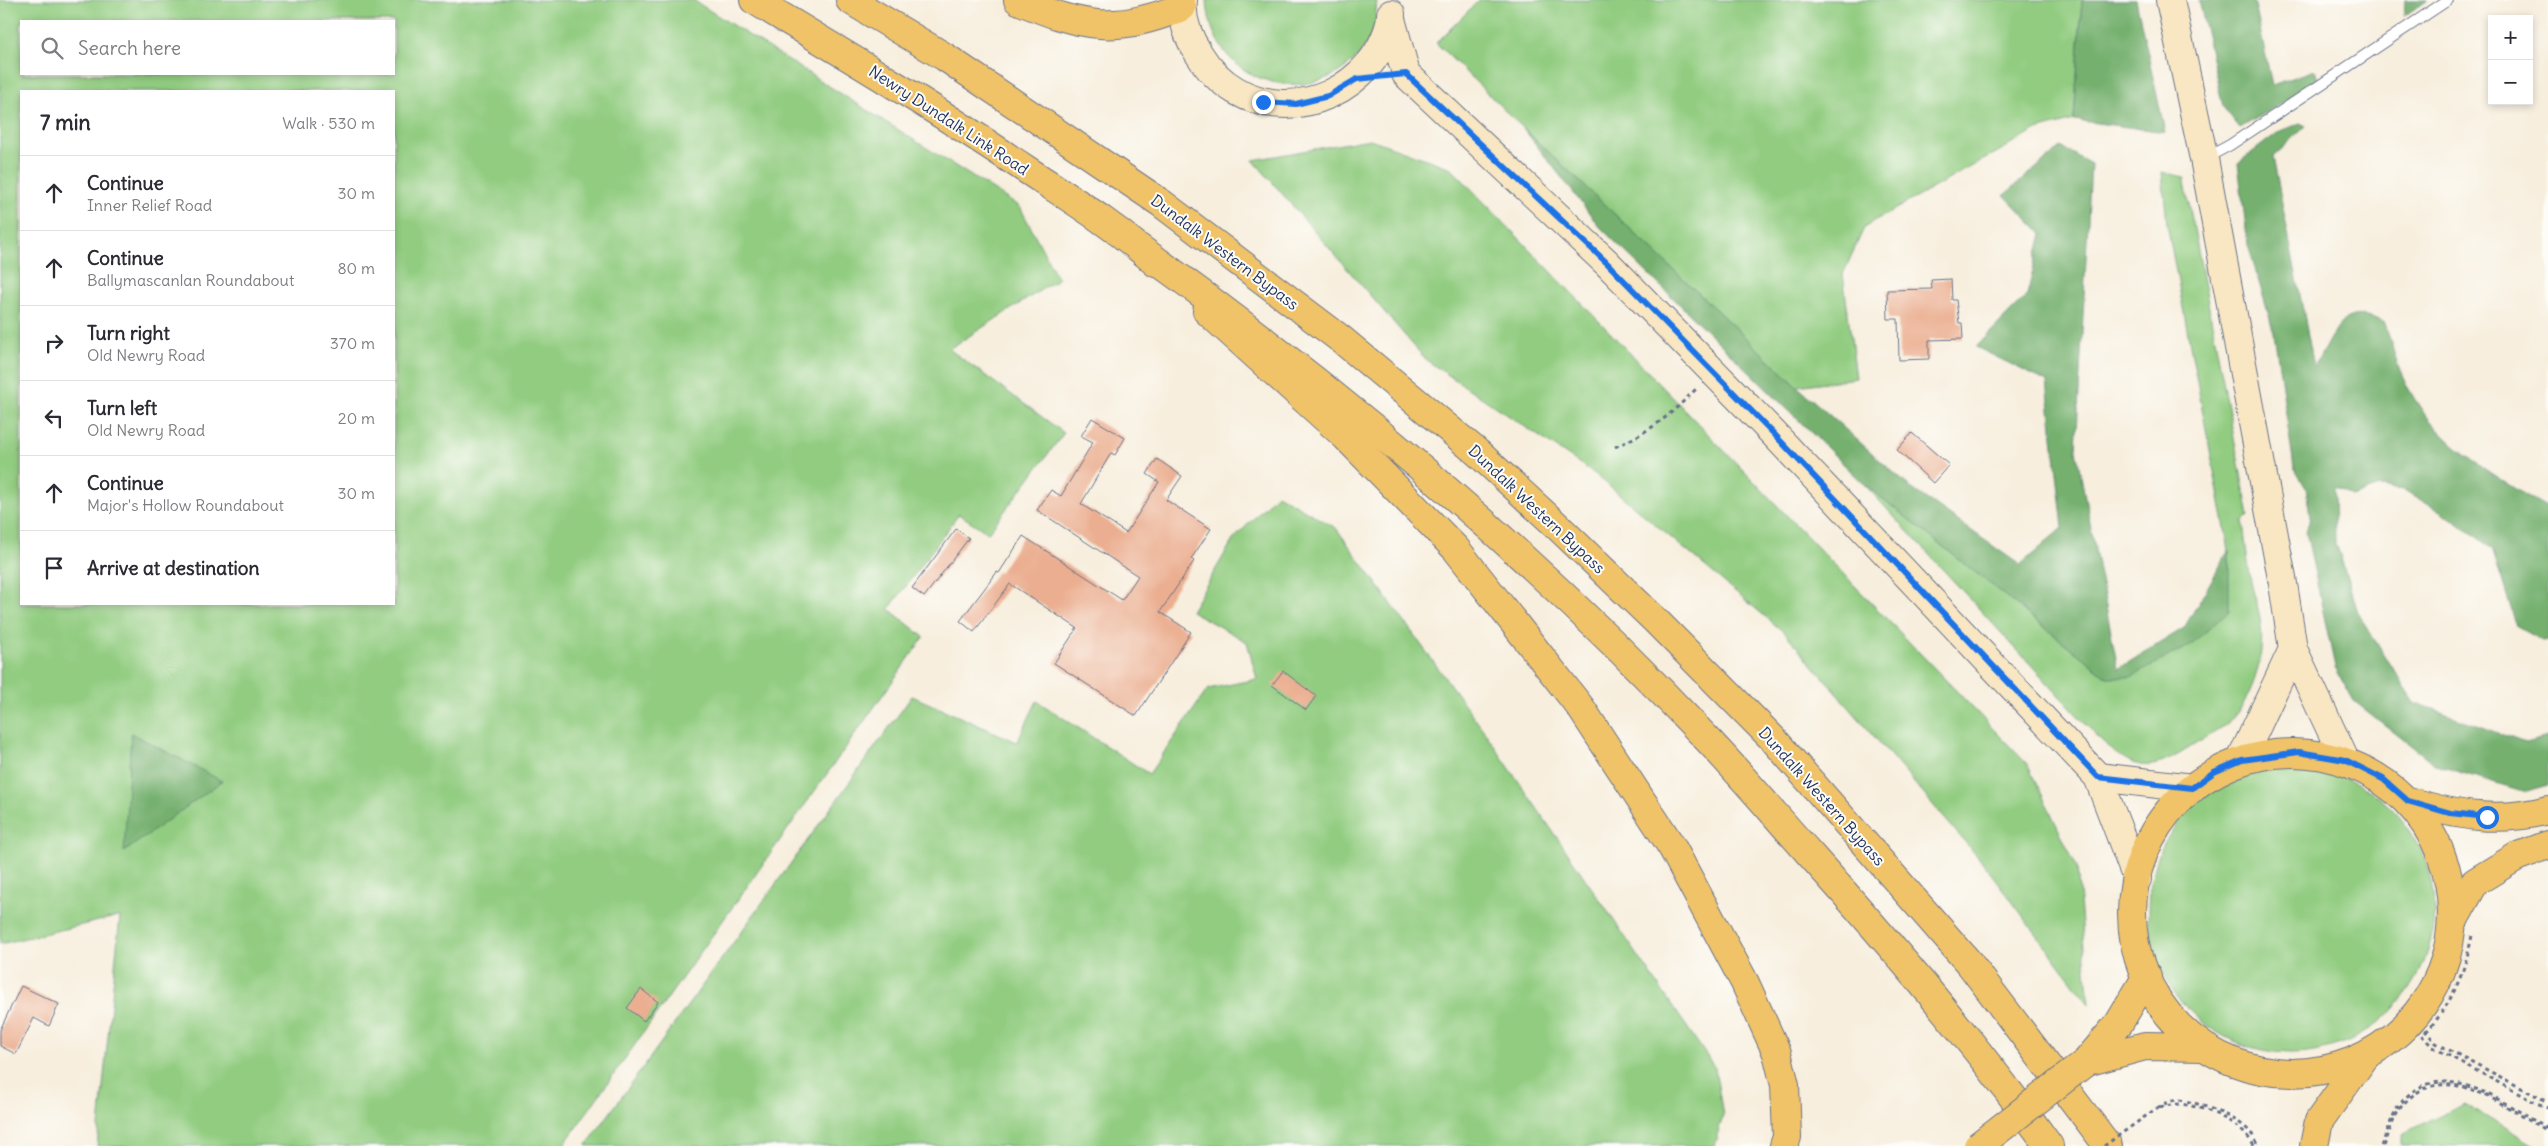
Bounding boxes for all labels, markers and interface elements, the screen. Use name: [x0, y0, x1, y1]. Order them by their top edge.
map controls: [2488, 15, 2533, 105]
button: +: [2488, 15, 2533, 60]
search box: [20, 20, 395, 75]
icon: search: [38, 34, 66, 62]
text: Search here: [78, 36, 181, 60]
button: −: [2488, 60, 2533, 105]
street label: Newry Dundalk Link Road: [865, 61, 1033, 179]
route end: [1252, 91, 1275, 114]
text: 7 min: [40, 109, 91, 136]
text: Walk · 530 m: [282, 113, 375, 133]
text: Continue: [87, 171, 164, 195]
icon: ahead: [40, 179, 68, 207]
text: 30 m: [338, 183, 375, 203]
street label: Dundalk Western Bypass: [1147, 190, 1303, 314]
text: Inner Relief Road: [87, 195, 212, 215]
text: Continue: [87, 246, 164, 270]
icon: ahead: [40, 254, 68, 282]
text: 80 m: [337, 258, 375, 278]
text: Ballymascanlan Roundabout: [87, 270, 294, 290]
text: Turn right: [87, 321, 170, 345]
icon: right: [40, 329, 68, 357]
text: 370 m: [330, 333, 375, 353]
text: Old Newry Road: [87, 345, 205, 365]
text: Turn left: [87, 396, 157, 420]
icon: left: [40, 404, 68, 432]
text: 20 m: [338, 408, 375, 428]
text: Old Newry Road: [87, 420, 205, 440]
street label: Dundalk Western Bypass: [1464, 440, 1610, 578]
text: Continue: [87, 471, 164, 495]
icon: ahead: [40, 479, 68, 507]
text: 30 m: [338, 483, 375, 503]
text: Major's Hollow Roundabout: [87, 495, 284, 515]
icon: arrive: [40, 554, 68, 582]
text: Arrive at destination: [87, 556, 260, 580]
street label: Dundalk Western Bypass: [1754, 723, 1890, 869]
route start: [2476, 806, 2499, 829]

